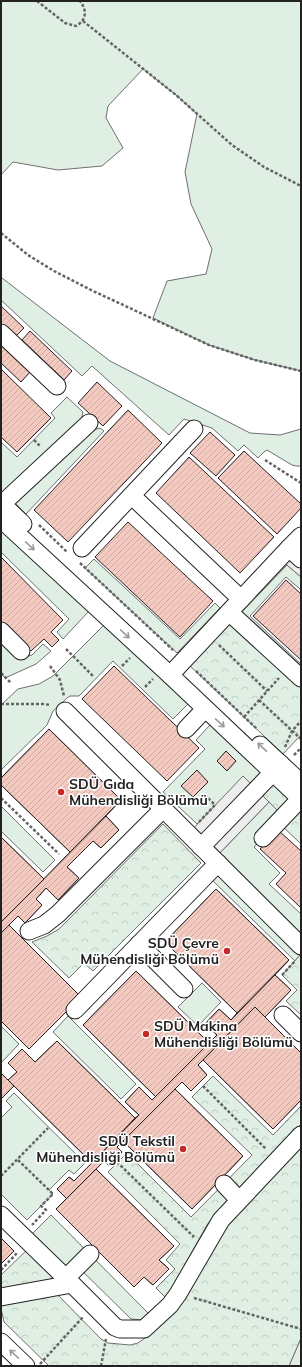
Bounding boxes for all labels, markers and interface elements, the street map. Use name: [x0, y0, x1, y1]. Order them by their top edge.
one-way arrow: [24, 541, 35, 550]
one-way arrow: [120, 629, 130, 639]
one-way arrow: [215, 718, 225, 728]
one-way arrow: [257, 742, 268, 751]
place label: SDÜ Gıda Mühendisliği Bölümü: [69, 775, 208, 809]
marker: SDÜ Gıda Mühendisliği Bölümü: [56, 787, 66, 797]
place label: SDÜ Çevre Mühendisliği Bölümü: [80, 934, 219, 968]
marker: SDÜ Çevre Mühendisliği Bölümü: [222, 946, 232, 956]
place label: SDÜ Makina Mühendisliği Bölümü: [154, 1017, 293, 1051]
marker: SDÜ Makina Mühendisliği Bölümü: [141, 1029, 151, 1039]
place label: SDÜ Tekstil Mühendisliği Bölümü: [36, 1132, 175, 1166]
marker: SDÜ Tekstil Mühendisliği Bölümü: [178, 1144, 188, 1154]
one-way arrow: [9, 1349, 19, 1359]

